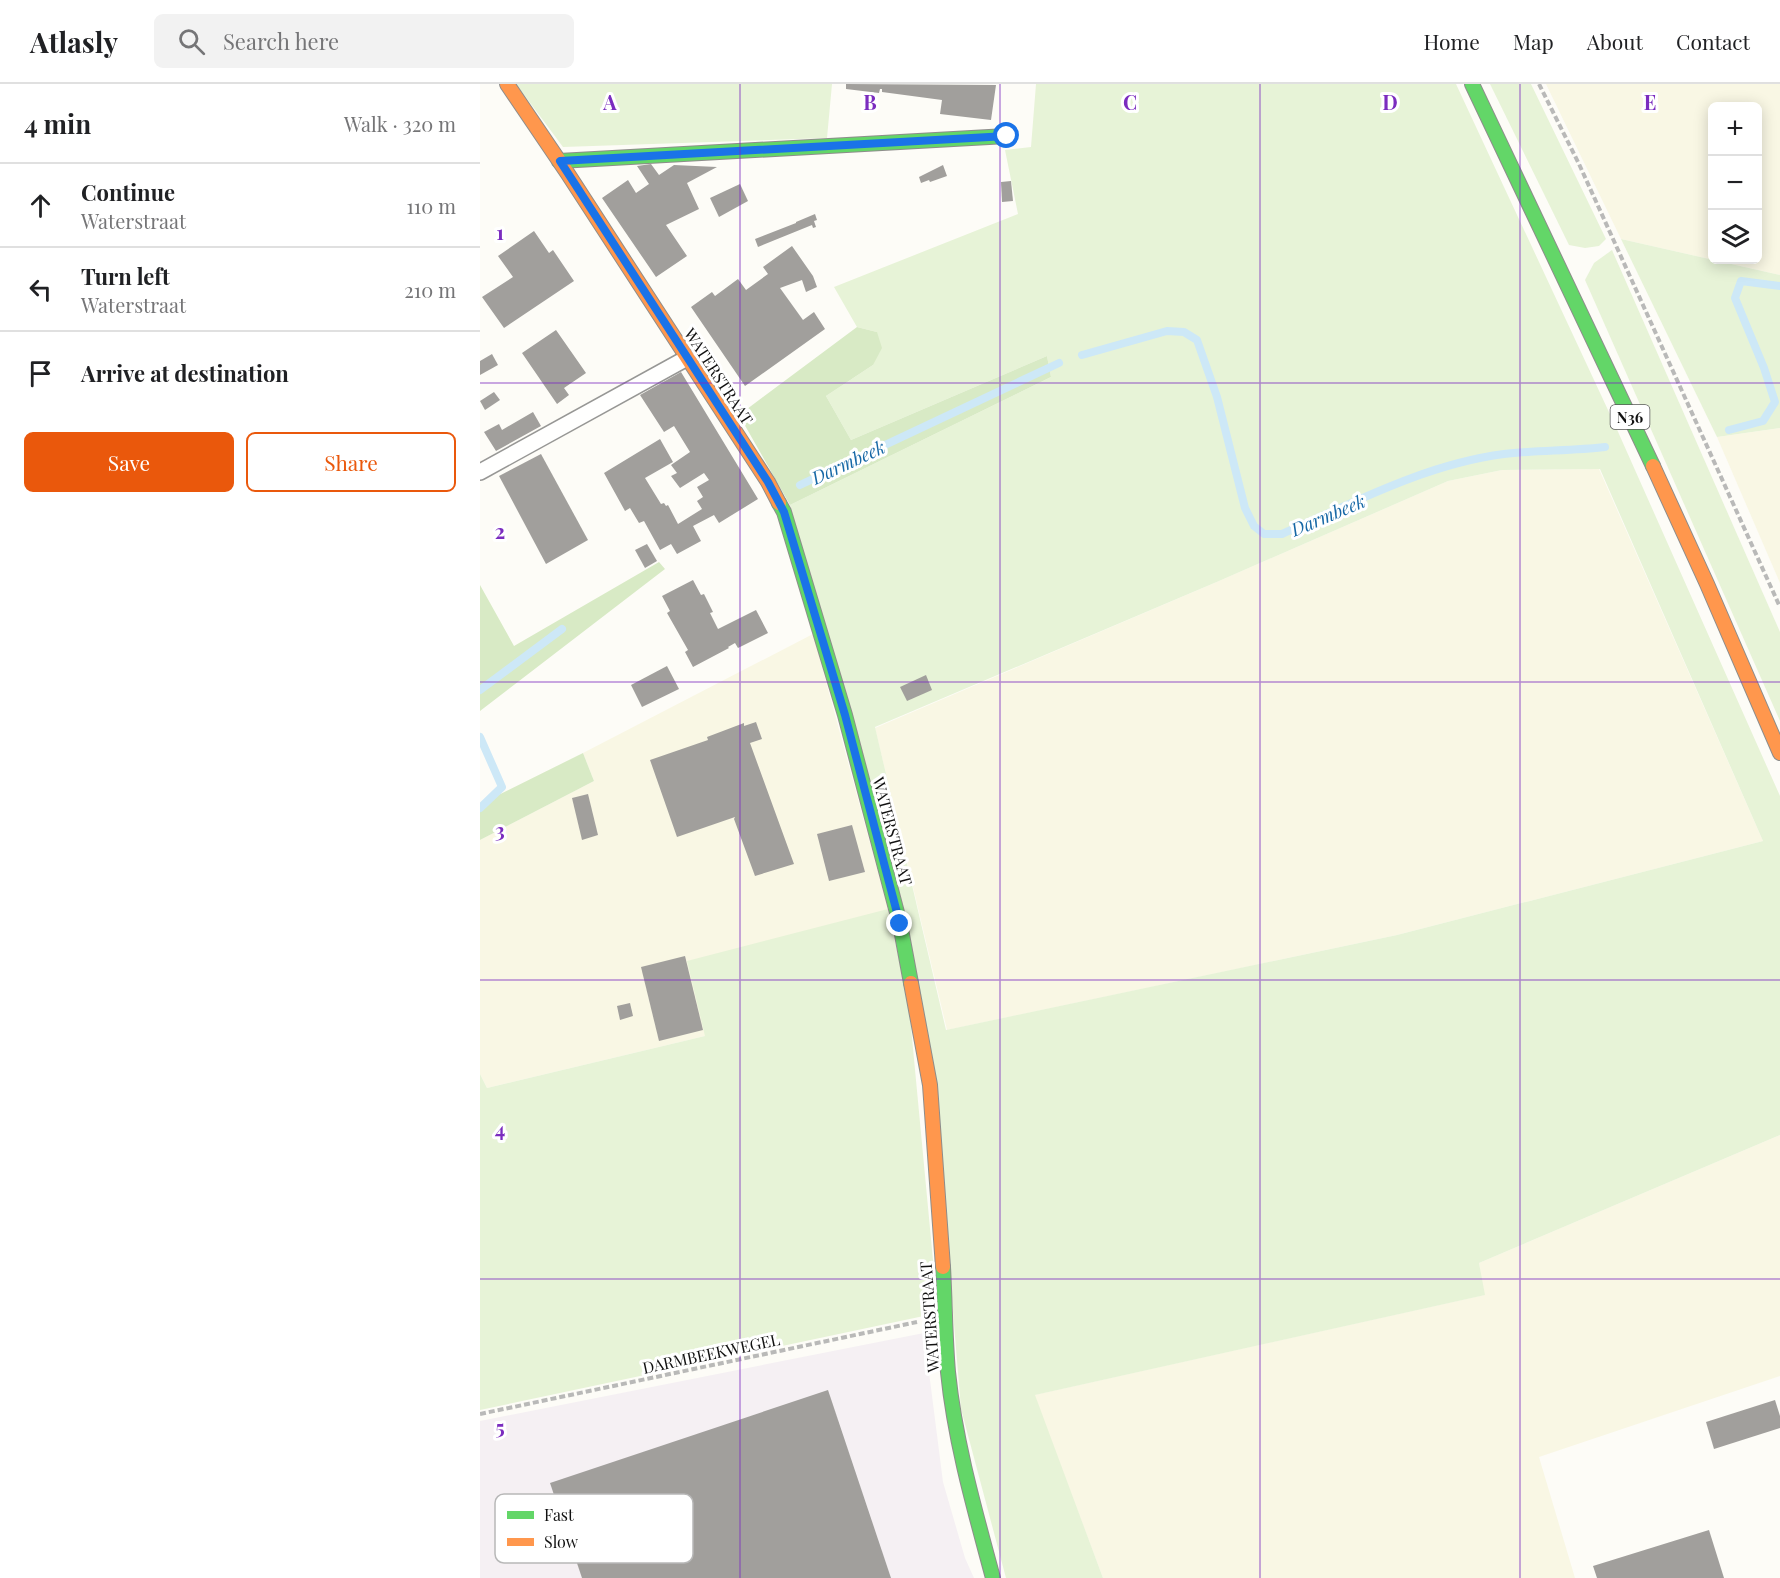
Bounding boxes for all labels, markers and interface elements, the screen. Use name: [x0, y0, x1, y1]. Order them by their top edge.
search box: [154, 14, 574, 68]
text: Atlasly: [30, 23, 118, 60]
icon: search: [175, 25, 208, 58]
text: Search here: [223, 26, 339, 56]
text: Home: [1424, 27, 1480, 55]
text: Map: [1513, 27, 1554, 55]
text: About: [1587, 27, 1643, 55]
text: Contact: [1676, 27, 1750, 55]
text: A: [602, 88, 617, 115]
text: B: [863, 88, 877, 115]
text: C: [1123, 88, 1137, 115]
text: D: [1382, 88, 1398, 115]
text: E: [1644, 88, 1656, 115]
map controls: [1708, 102, 1762, 264]
button: +: [1708, 102, 1762, 156]
text: 4 min: [24, 106, 91, 141]
text: Walk · 320 m: [344, 110, 456, 137]
route start: [993, 122, 1019, 148]
button: −: [1708, 156, 1762, 210]
text: Continue: [81, 177, 175, 207]
icon: ahead: [24, 189, 57, 222]
text: 110 m: [406, 192, 456, 219]
text: Waterstraat: [81, 207, 186, 234]
button: layers: [1708, 210, 1762, 264]
text: 1: [496, 218, 504, 245]
text: Turn left: [81, 261, 170, 291]
icon: left: [24, 273, 57, 306]
text: 210 m: [404, 276, 456, 303]
text: Waterstraat: [81, 291, 186, 318]
street label: WATERSTRAAT: [679, 323, 758, 428]
icon: arrive: [24, 357, 57, 390]
text: Arrive at destination: [81, 358, 289, 388]
road number: N36: [1610, 405, 1650, 429]
button: Save: [24, 432, 234, 492]
button: Share: [246, 432, 456, 492]
water label: Darmbeek: [806, 435, 889, 490]
water label: Darmbeek: [1286, 489, 1369, 542]
text: 2: [495, 517, 505, 544]
street label: WATERSTRAAT: [868, 774, 918, 887]
text: 3: [495, 816, 505, 843]
route end: [886, 910, 912, 936]
text: 4: [495, 1115, 505, 1142]
street label: WATERSTRAAT: [915, 1261, 943, 1374]
street label: DARMBEEKWEGEL: [640, 1328, 782, 1378]
text: 5: [495, 1413, 505, 1440]
legend: [495, 1494, 693, 1563]
text: Fast: [544, 1504, 574, 1525]
text: Slow: [544, 1531, 579, 1552]

